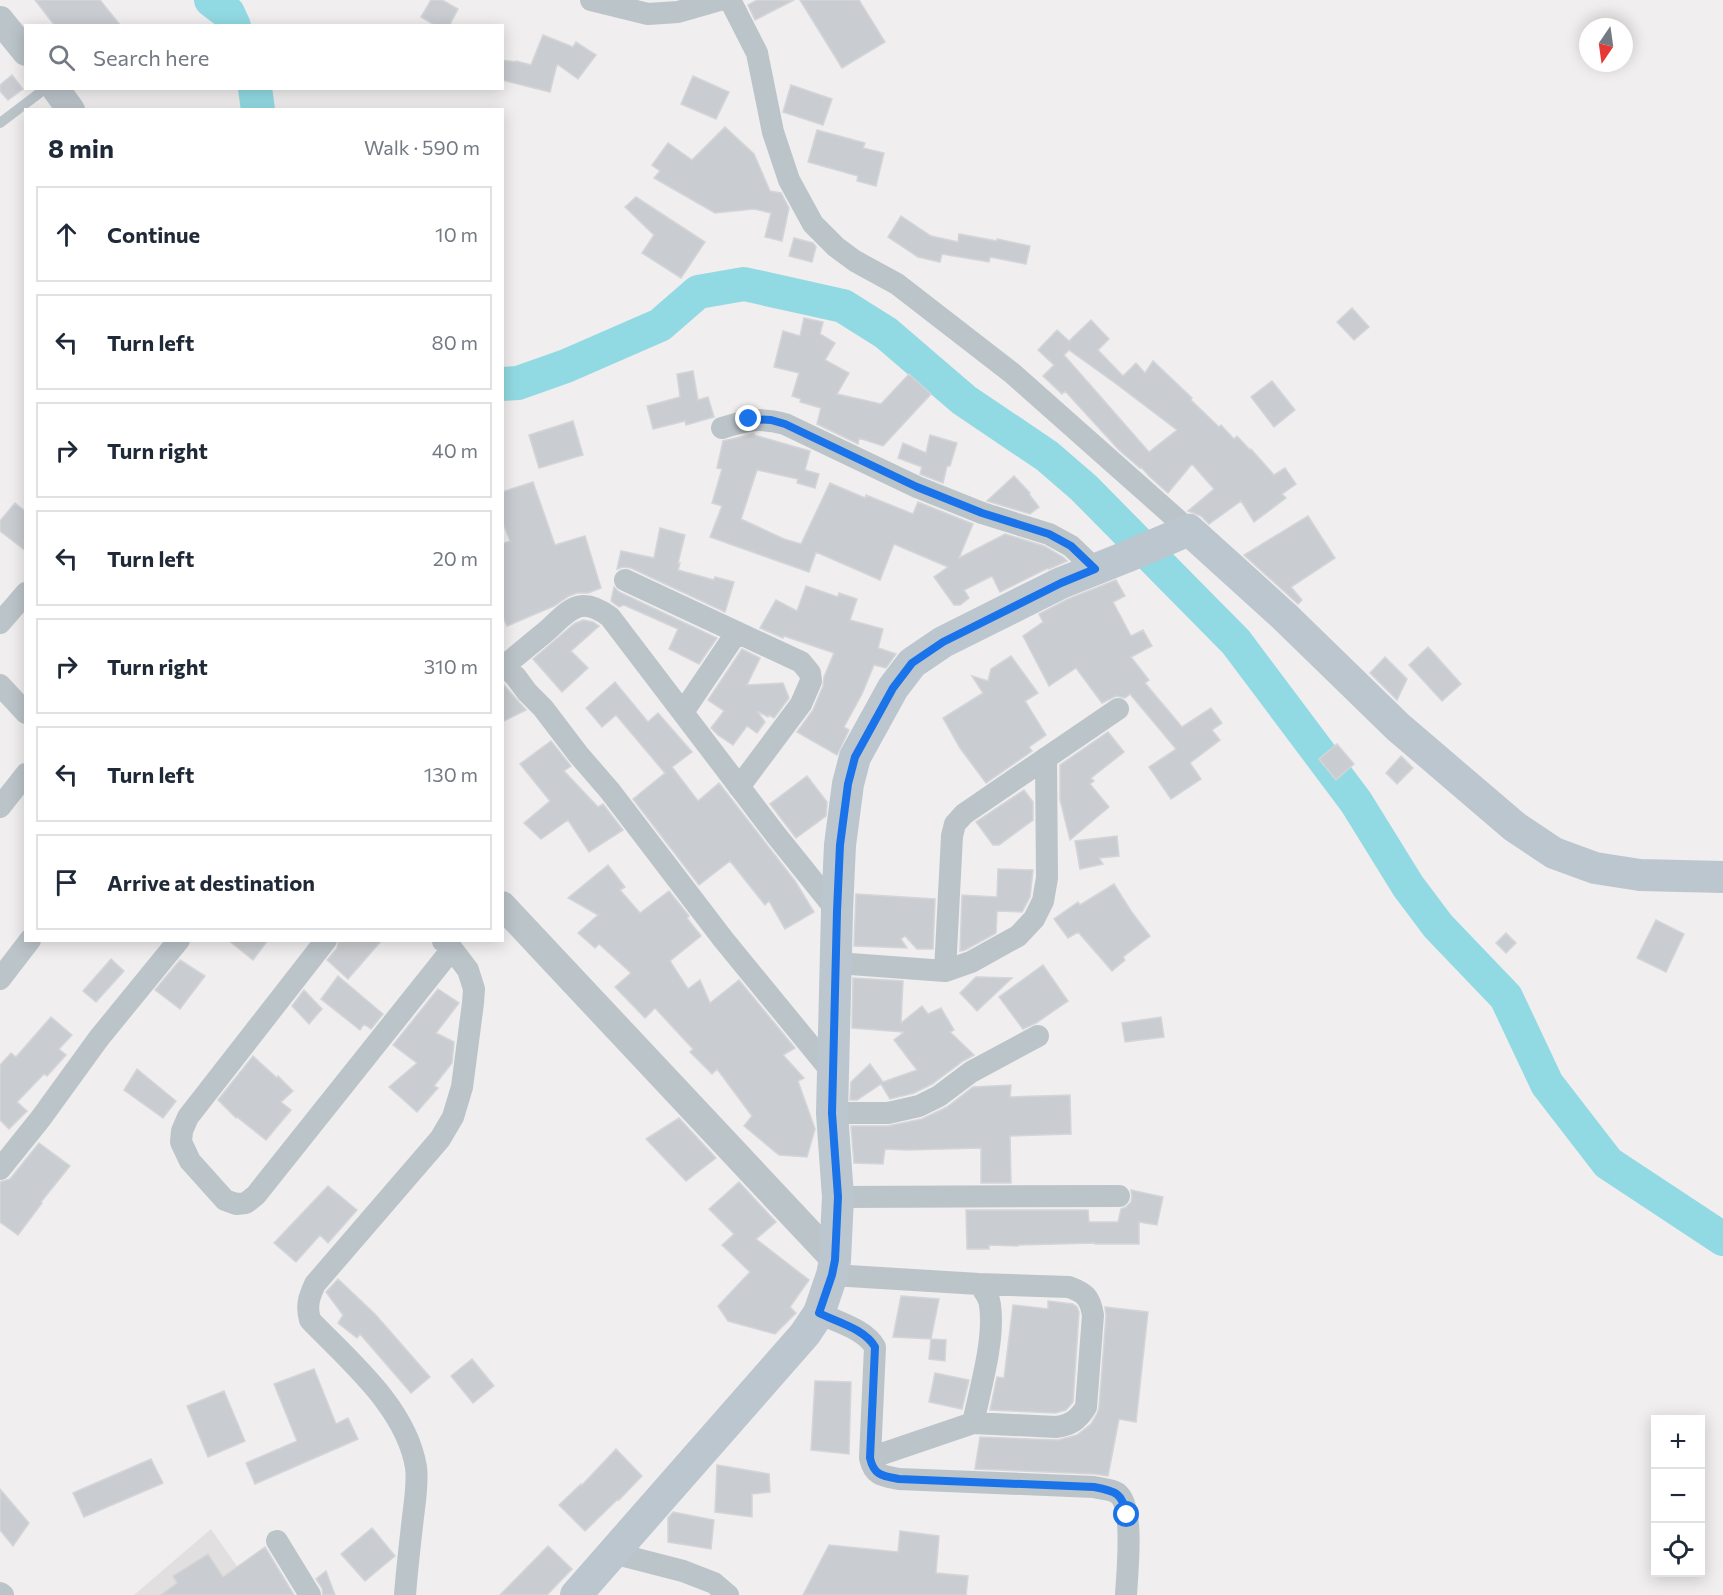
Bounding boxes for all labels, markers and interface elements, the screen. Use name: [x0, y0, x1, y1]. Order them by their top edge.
north arrow: [1579, 18, 1633, 72]
search box: [24, 24, 504, 90]
icon: search: [45, 41, 78, 74]
text: Search here: [93, 44, 209, 71]
text: 8 min: [48, 132, 114, 163]
text: Walk · 590 m: [364, 135, 480, 159]
icon: ahead: [50, 218, 83, 251]
text: Continue: [107, 221, 200, 248]
text: 10 m: [435, 222, 478, 246]
icon: left: [50, 326, 83, 359]
text: Turn left: [107, 329, 194, 356]
text: 80 m: [432, 330, 478, 354]
route end: [735, 405, 761, 431]
icon: right: [50, 434, 83, 467]
text: Turn right: [107, 437, 208, 464]
text: 40 m: [432, 438, 478, 462]
icon: left: [50, 542, 83, 575]
text: Turn left: [107, 545, 194, 572]
text: 20 m: [433, 546, 478, 570]
icon: right: [50, 650, 83, 683]
text: Turn right: [107, 653, 208, 680]
text: 310 m: [424, 654, 478, 678]
icon: left: [50, 758, 83, 791]
text: Turn left: [107, 761, 194, 788]
text: 130 m: [424, 762, 478, 786]
icon: arrive: [50, 866, 83, 899]
text: Arrive at destination: [107, 869, 315, 896]
map controls: [1651, 1415, 1705, 1577]
button: +: [1651, 1415, 1705, 1469]
button: −: [1651, 1469, 1705, 1523]
route start: [1113, 1501, 1139, 1527]
button: locate: [1651, 1523, 1705, 1577]

